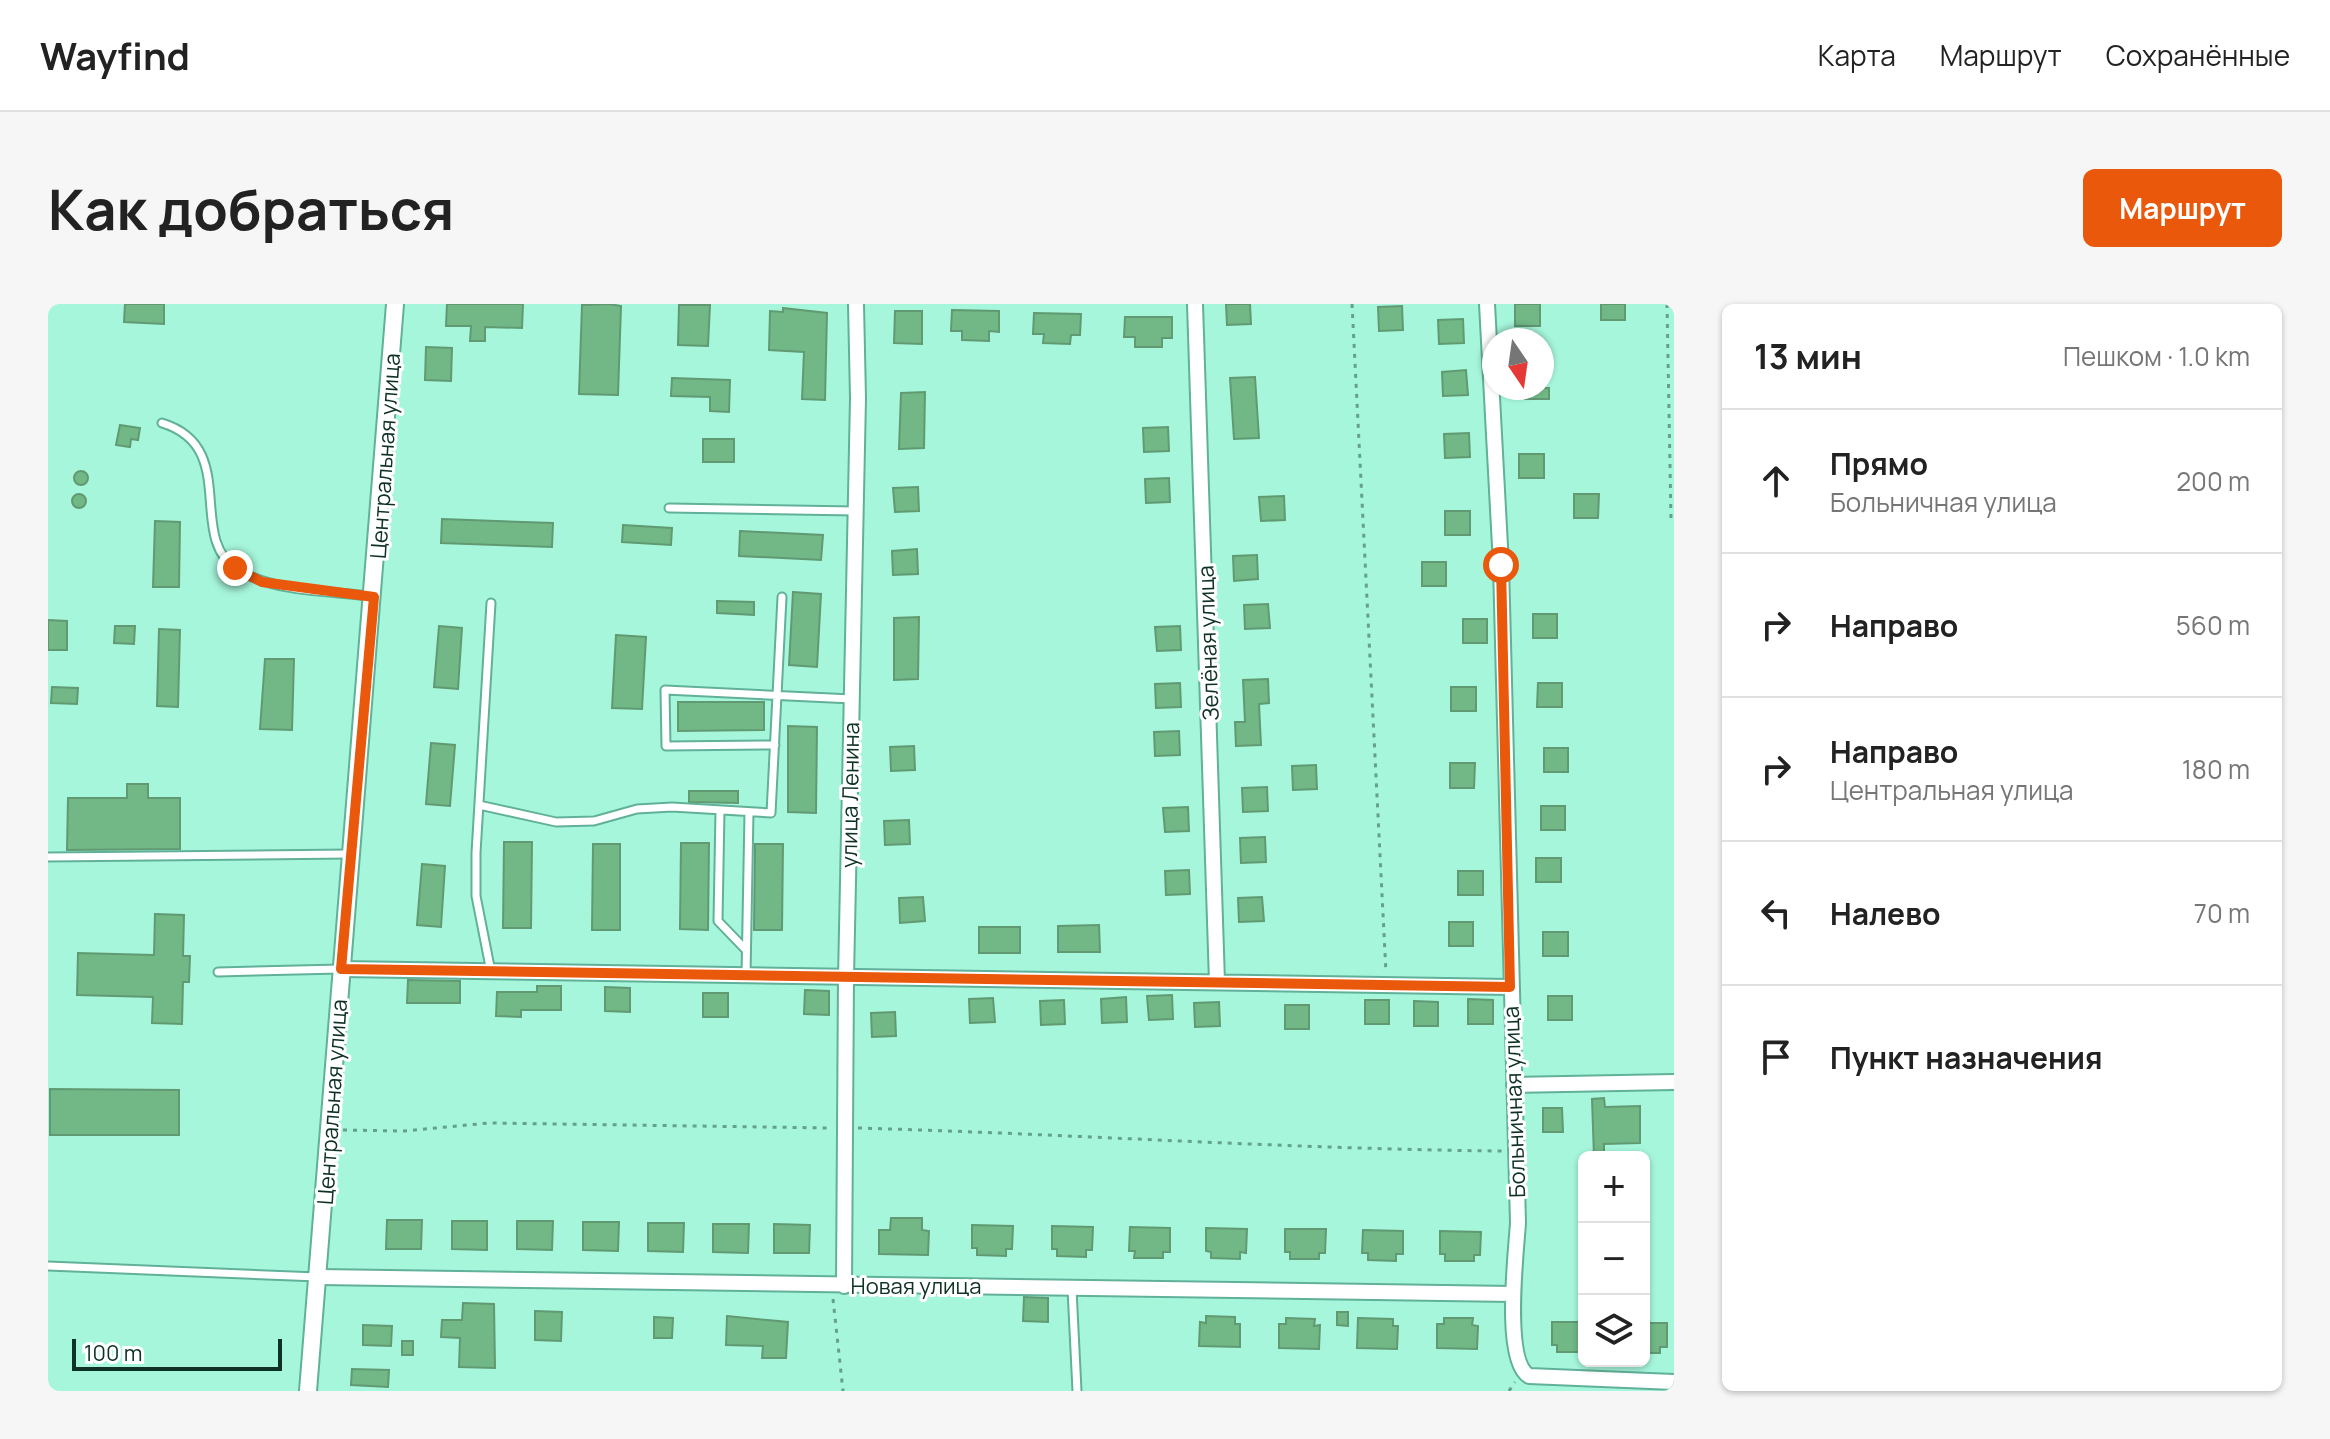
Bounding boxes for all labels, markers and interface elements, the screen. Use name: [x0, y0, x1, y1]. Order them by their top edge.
text: Wayfind: [40, 29, 190, 81]
text: Карта: [1818, 36, 1896, 74]
text: Маршрут: [1940, 36, 2062, 74]
text: Сохранённые: [2106, 36, 2290, 74]
button: Маршрут: [2083, 169, 2282, 247]
text: Как добраться: [48, 170, 454, 247]
north arrow: [1482, 328, 1554, 400]
text: 13 мин: [1754, 333, 1862, 379]
text: Пешком · 1.0 km: [2063, 338, 2250, 374]
street label: Центральная улица: [363, 352, 407, 560]
text: Прямо: [1830, 443, 1928, 484]
icon: ahead: [1754, 459, 1798, 503]
text: 200 m: [2176, 463, 2250, 499]
text: Больничная улица: [1830, 484, 2057, 520]
route start: [1483, 547, 1519, 583]
route end: [217, 550, 253, 586]
street label: Зелёная улица: [1190, 565, 1226, 721]
icon: right: [1754, 603, 1798, 647]
text: Направо: [1830, 605, 1958, 646]
text: 560 m: [2176, 607, 2250, 643]
street label: улица Ленина: [834, 722, 866, 868]
text: Направо: [1830, 731, 1958, 772]
icon: right: [1754, 747, 1798, 791]
text: 180 m: [2182, 751, 2250, 787]
text: Центральная улица: [1830, 772, 2074, 808]
icon: left: [1754, 891, 1798, 935]
text: Налево: [1830, 893, 1940, 934]
text: 70 m: [2194, 895, 2250, 931]
street label: Центральная улица: [310, 998, 354, 1206]
street label: Больничная улица: [1496, 1006, 1532, 1198]
icon: arrive: [1754, 1035, 1798, 1079]
text: Пункт назначения: [1830, 1037, 2103, 1078]
map controls: [1578, 1151, 1650, 1367]
button: +: [1578, 1151, 1650, 1223]
button: −: [1578, 1223, 1650, 1295]
street label: Новая улица: [851, 1271, 981, 1301]
button: layers: [1578, 1295, 1650, 1367]
scale bar: [72, 1335, 282, 1371]
text: 100 m: [84, 1338, 142, 1368]

